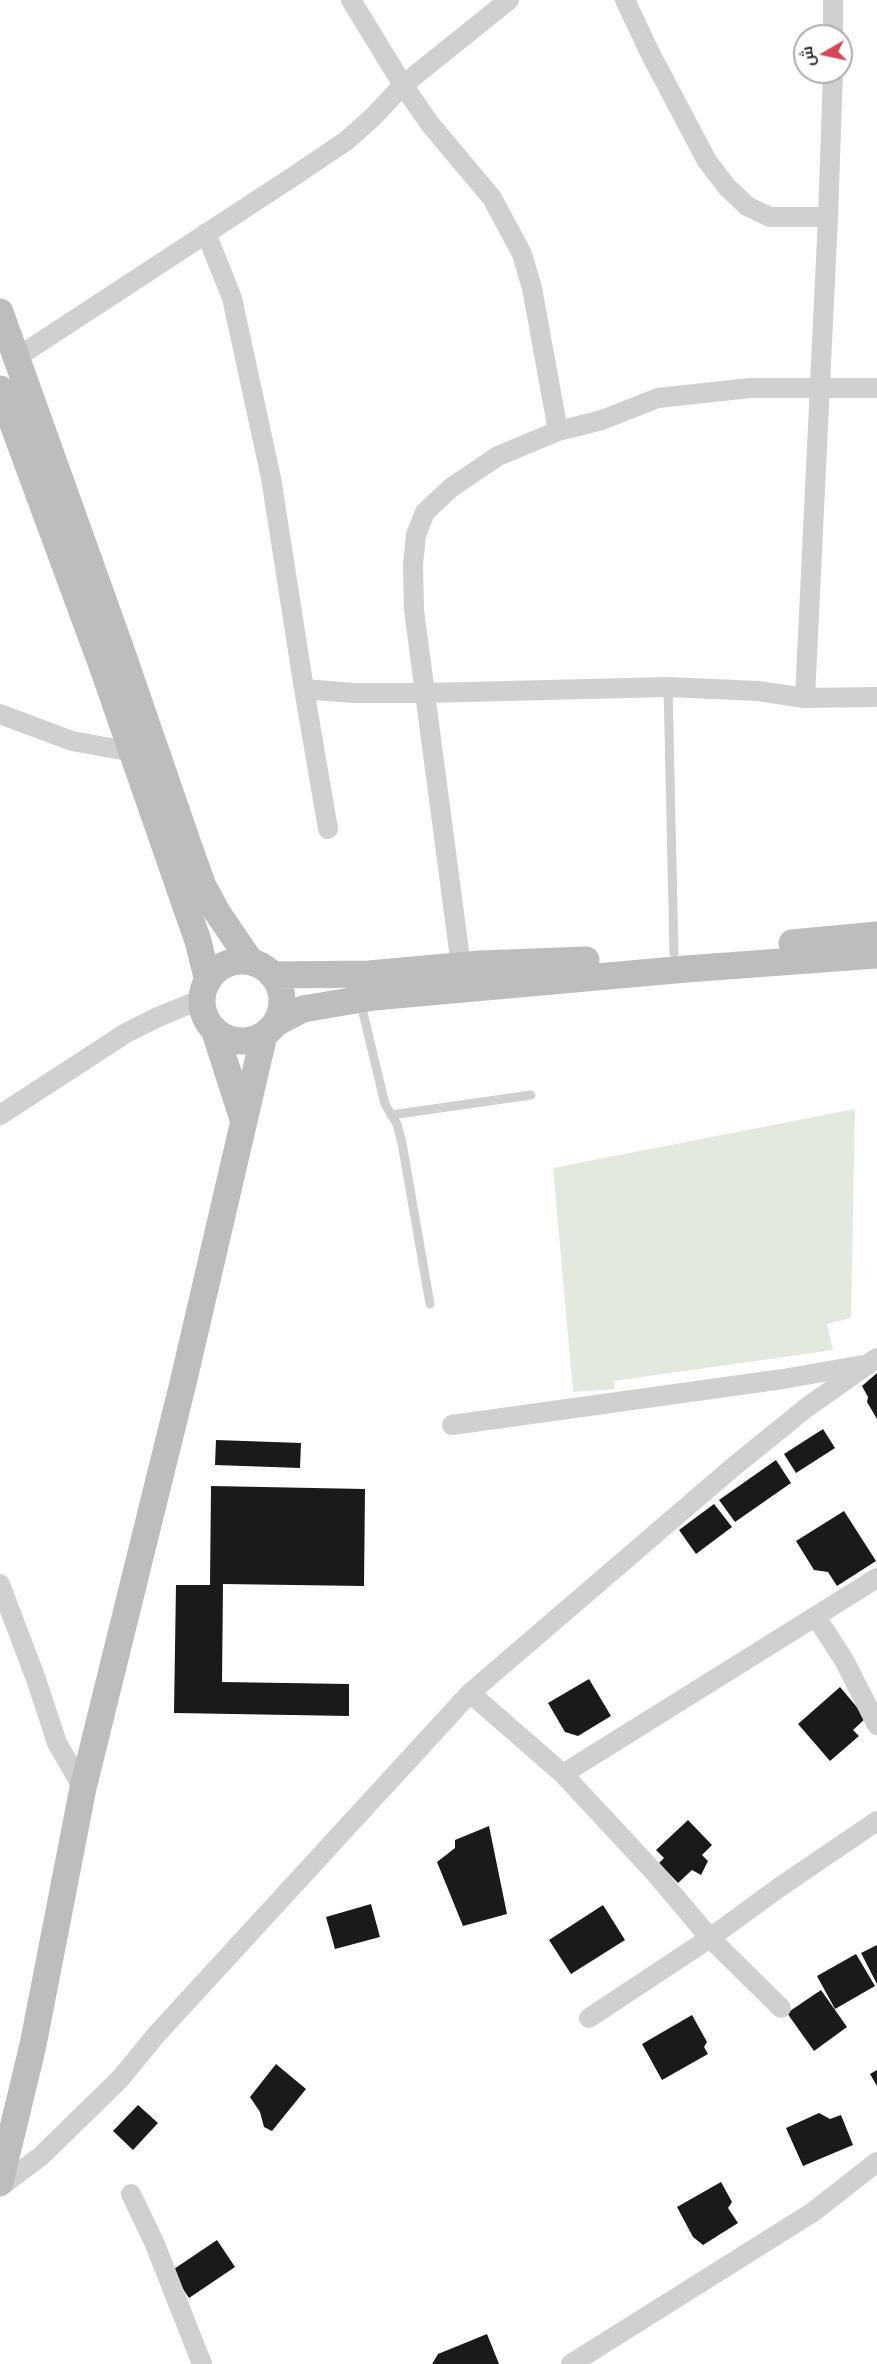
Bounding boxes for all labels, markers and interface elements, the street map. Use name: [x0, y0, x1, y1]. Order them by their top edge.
north arrow: [793, 24, 853, 84]
text: ش: [797, 45, 818, 68]

